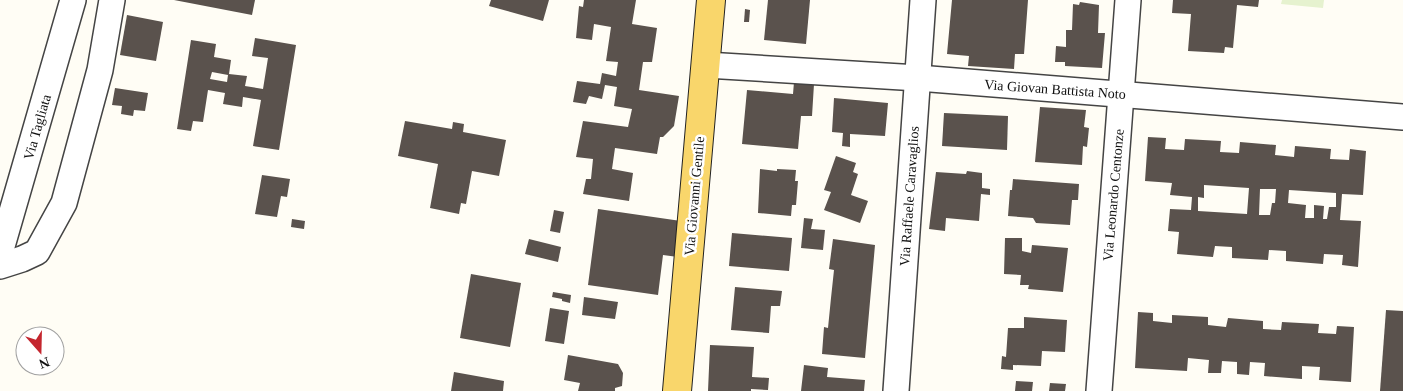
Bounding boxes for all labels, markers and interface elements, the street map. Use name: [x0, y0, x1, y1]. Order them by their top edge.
street label: Via Giovan Battista Noto: [984, 77, 1126, 102]
street label: Via Tagliata: [21, 92, 54, 162]
street label: Via Raffaele Caravaglios: [897, 125, 922, 267]
street label: Via Leonardo Centonze: [1100, 128, 1127, 262]
street label: Via Giovanni Gentile: [682, 136, 707, 256]
north arrow: [15, 326, 65, 376]
text: N: [37, 354, 52, 372]

